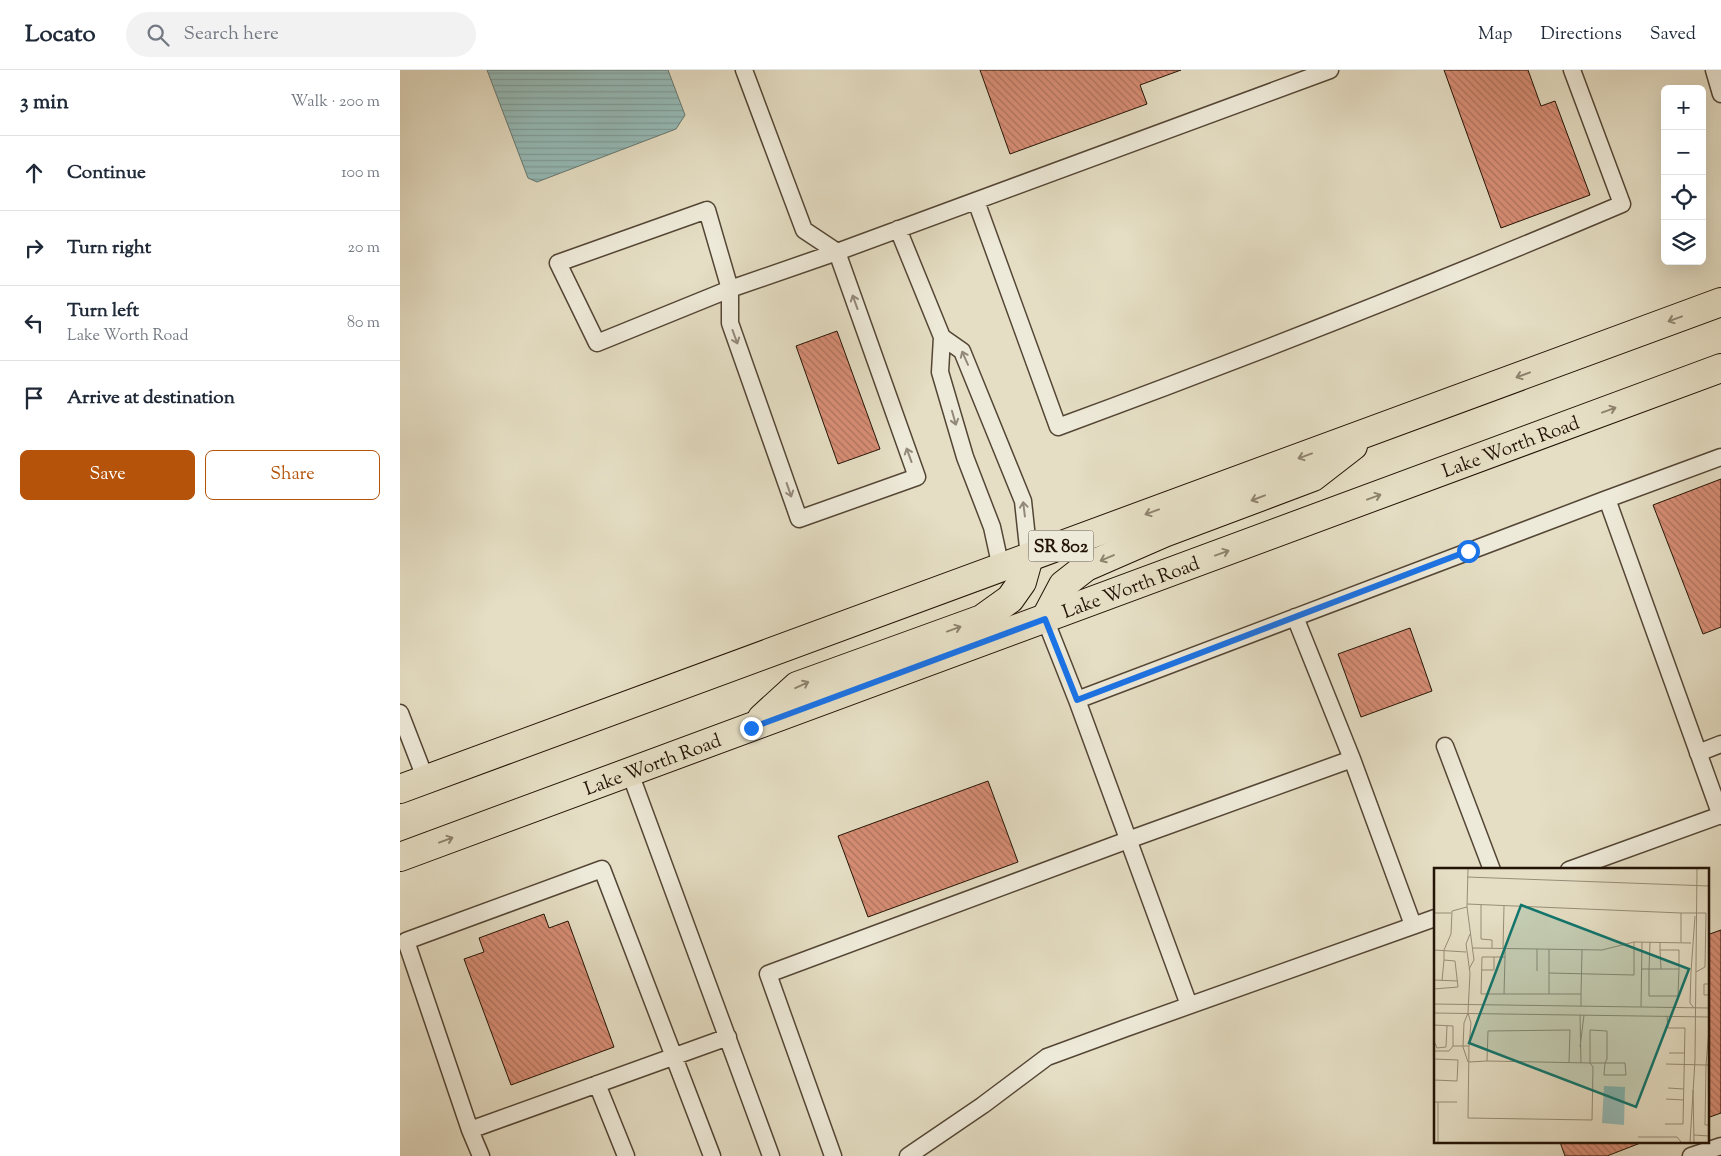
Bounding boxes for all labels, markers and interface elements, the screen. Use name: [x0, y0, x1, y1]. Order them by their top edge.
search box: [126, 12, 476, 57]
text: Locato: [25, 18, 96, 52]
icon: search: [144, 21, 172, 49]
text: Search here: [184, 21, 279, 48]
text: Map: [1478, 22, 1513, 48]
text: Directions: [1541, 22, 1622, 48]
text: Saved: [1650, 22, 1696, 48]
map controls: [1661, 85, 1706, 265]
button: +: [1661, 85, 1706, 130]
text: 3 min: [20, 88, 69, 118]
text: Walk · 200 m: [291, 91, 380, 114]
button: −: [1661, 130, 1706, 175]
icon: ahead: [20, 159, 48, 187]
text: Continue: [67, 160, 146, 187]
text: 100 m: [341, 162, 380, 185]
button: locate: [1661, 175, 1706, 220]
button: layers: [1661, 220, 1706, 265]
icon: right: [20, 234, 48, 262]
text: Turn right: [67, 235, 151, 262]
text: 20 m: [347, 237, 380, 260]
one-way arrow: [850, 294, 859, 310]
text: Turn left: [67, 298, 139, 325]
icon: left: [20, 309, 48, 337]
text: 80 m: [347, 312, 380, 335]
one-way arrow: [1668, 315, 1683, 324]
text: Lake Worth Road: [67, 325, 189, 348]
one-way arrow: [731, 328, 740, 344]
one-way arrow: [959, 351, 969, 366]
one-way arrow: [1516, 371, 1531, 380]
icon: arrive: [20, 384, 48, 412]
text: Arrive at destination: [67, 385, 235, 412]
one-way arrow: [1601, 405, 1616, 414]
one-way arrow: [949, 410, 959, 426]
street label: Lake Worth Road: [1439, 411, 1584, 486]
one-way arrow: [904, 447, 913, 463]
button: Save: [20, 450, 195, 500]
button: Share: [205, 450, 380, 500]
one-way arrow: [1297, 452, 1313, 461]
one-way arrow: [785, 482, 794, 497]
one-way arrow: [1366, 492, 1382, 501]
one-way arrow: [1251, 494, 1266, 503]
one-way arrow: [1019, 501, 1029, 517]
one-way arrow: [1145, 508, 1160, 517]
road number: SR 802: [1028, 531, 1094, 562]
route start: [1457, 540, 1480, 563]
one-way arrow: [1214, 548, 1229, 557]
street label: Lake Worth Road: [1059, 551, 1204, 627]
one-way arrow: [1100, 554, 1115, 564]
one-way arrow: [946, 624, 961, 633]
one-way arrow: [794, 680, 809, 690]
route end: [740, 717, 763, 740]
street label: Lake Worth Road: [581, 728, 726, 804]
one-way arrow: [438, 835, 453, 844]
inset map: [1434, 868, 1708, 1144]

